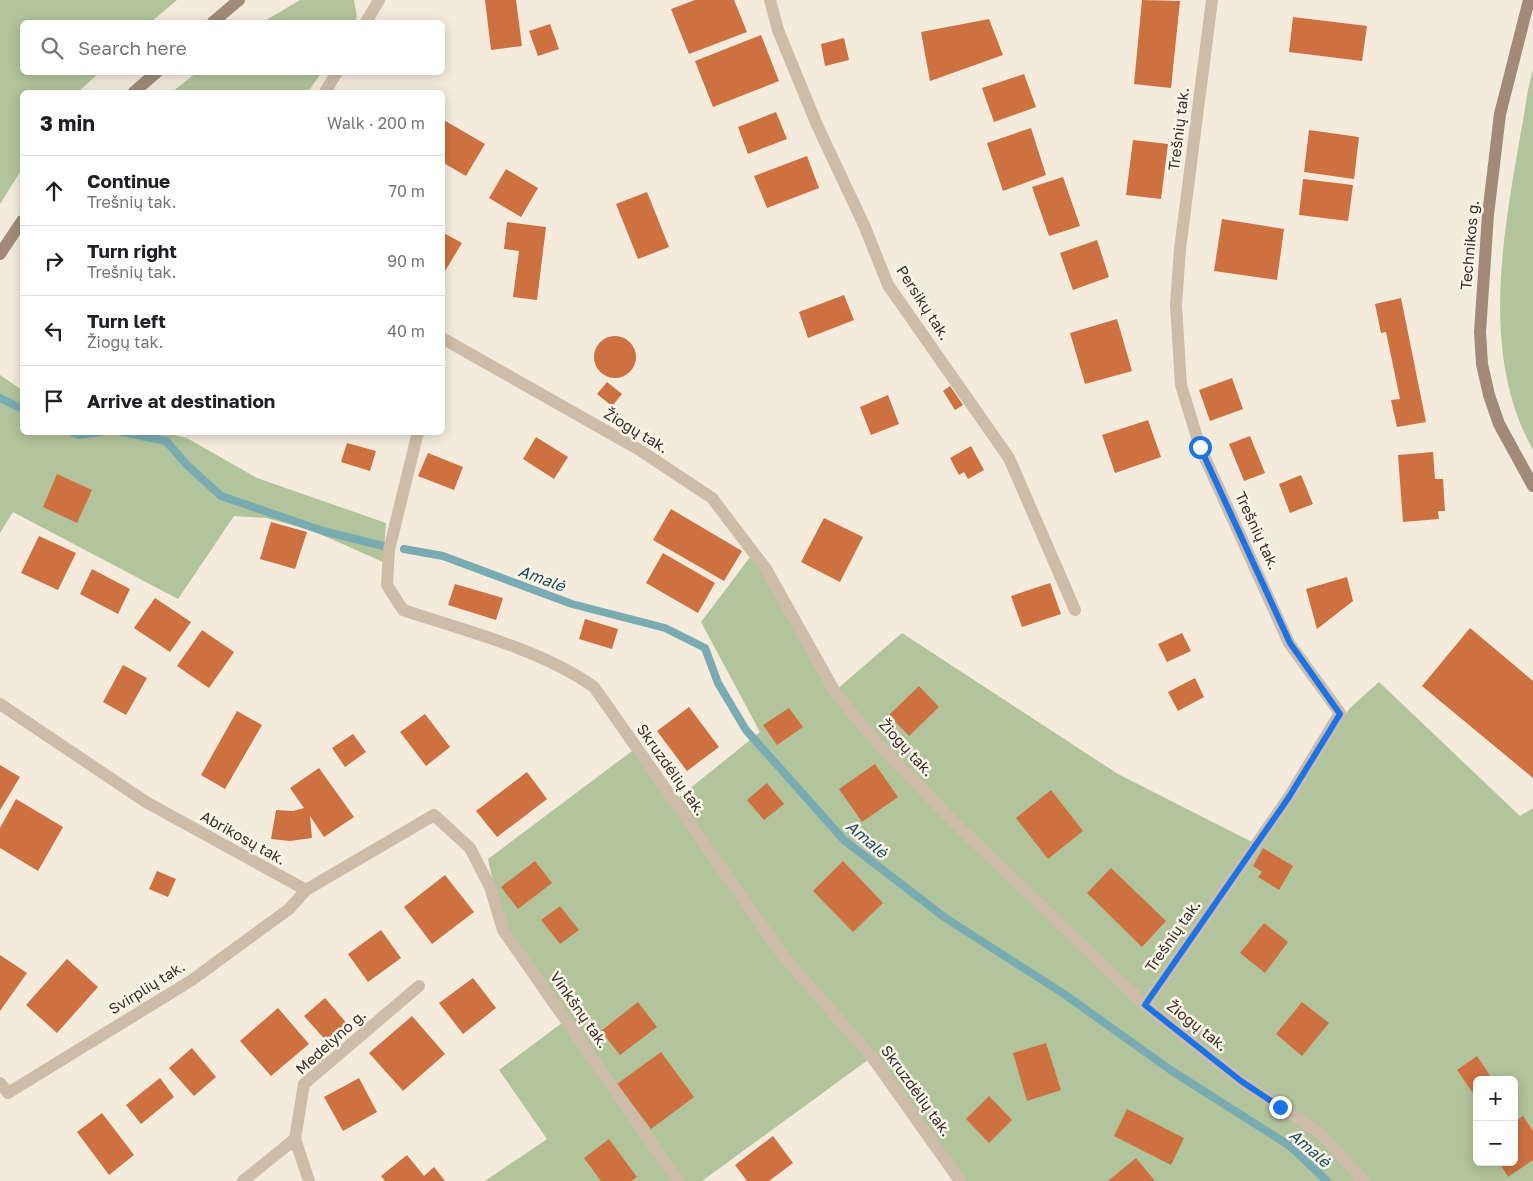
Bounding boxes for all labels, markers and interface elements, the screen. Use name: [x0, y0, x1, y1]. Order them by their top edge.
search box: [20, 20, 445, 75]
icon: search: [38, 34, 66, 62]
text: Search here: [78, 36, 187, 59]
street label: Trešnių tak.: [1164, 86, 1192, 172]
text: 3 min: [40, 110, 95, 136]
text: Walk · 200 m: [327, 113, 425, 133]
text: Continue: [87, 169, 170, 192]
icon: ahead: [40, 177, 68, 205]
text: 70 m: [388, 181, 425, 201]
text: Trešnių tak.: [87, 192, 177, 212]
street label: Technikos g.: [1456, 199, 1482, 290]
text: Turn right: [87, 239, 177, 262]
icon: right: [40, 247, 68, 275]
text: 90 m: [387, 251, 425, 271]
text: Trešnių tak.: [87, 262, 177, 282]
street label: Persikų tak.: [893, 262, 955, 343]
text: Turn left: [87, 309, 166, 332]
icon: left: [40, 317, 68, 345]
text: 40 m: [387, 321, 425, 341]
text: Žiogų tak.: [87, 332, 163, 352]
icon: arrive: [40, 387, 68, 415]
text: Arrive at destination: [87, 389, 275, 412]
street label: Žiogų tak.: [601, 404, 672, 456]
route start: [1189, 436, 1212, 459]
street label: Trešnių tak.: [1232, 489, 1284, 572]
water label: Amalė: [516, 560, 570, 596]
street label: Žiogų tak.: [876, 715, 938, 780]
street label: Skruzdėlių tak.: [634, 720, 710, 819]
street label: Abrikosų tak.: [198, 806, 289, 868]
water label: Amalė: [842, 816, 893, 863]
street label: Trešnių tak.: [1141, 896, 1204, 975]
street label: Svirplių tak.: [105, 957, 188, 1018]
street label: Vinkšnų tak.: [547, 968, 613, 1051]
street label: Žiogų tak.: [1164, 996, 1231, 1054]
street label: Medelyno g.: [292, 1005, 369, 1077]
street label: Skruzdėlių tak.: [878, 1042, 956, 1139]
map controls: [1473, 1076, 1518, 1166]
button: +: [1473, 1076, 1518, 1121]
route end: [1269, 1096, 1292, 1119]
button: −: [1473, 1121, 1518, 1166]
water label: Amalė: [1285, 1125, 1336, 1172]

